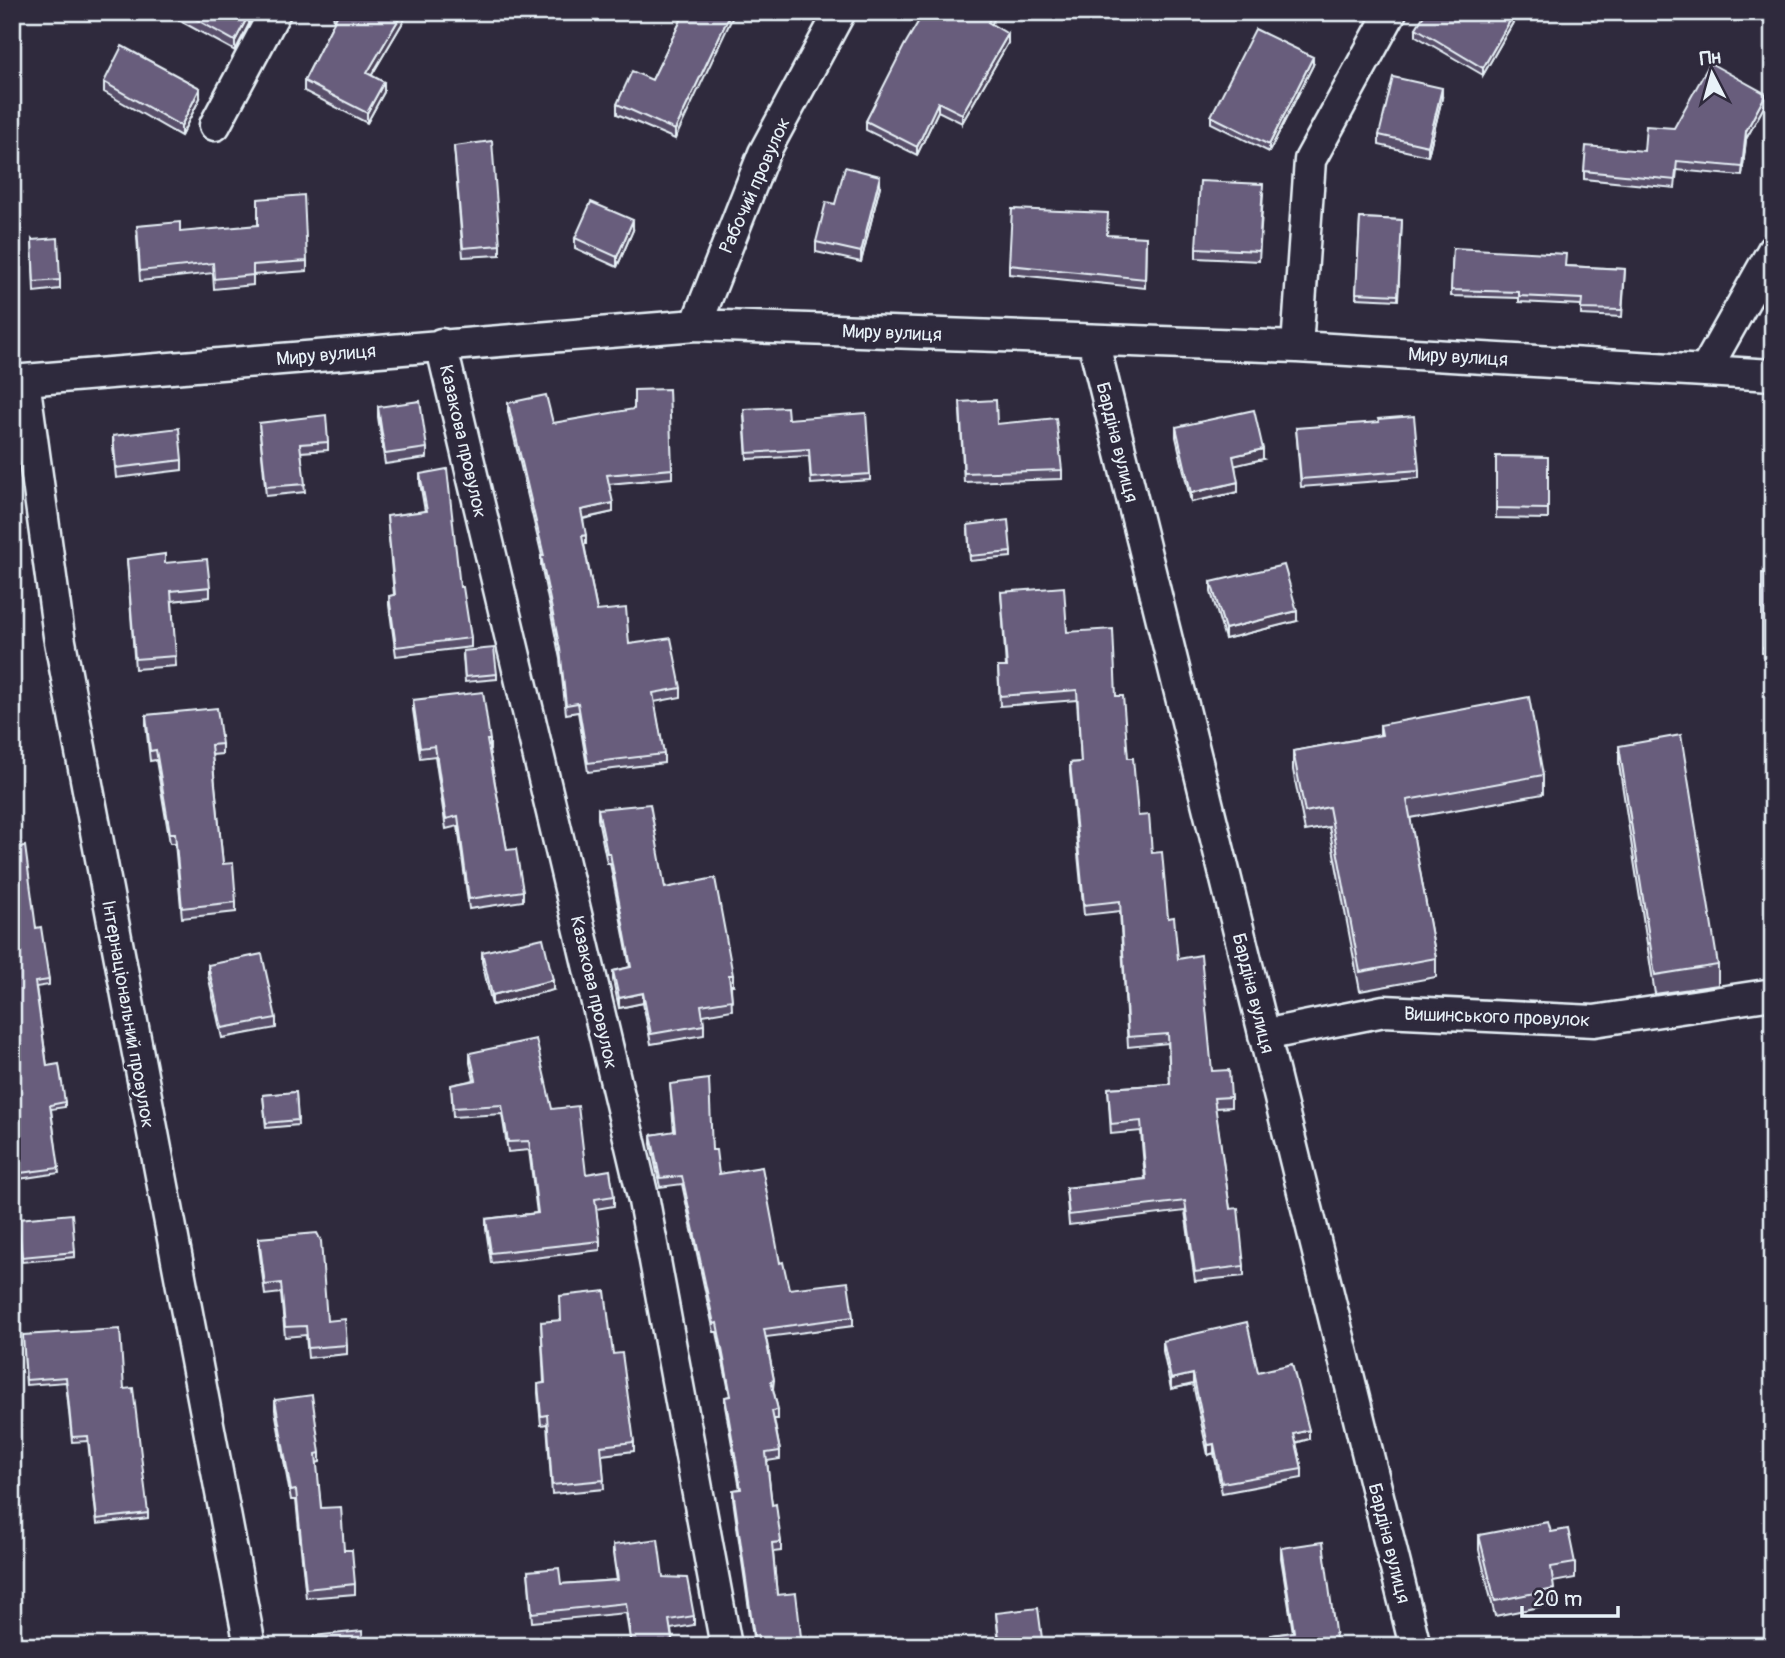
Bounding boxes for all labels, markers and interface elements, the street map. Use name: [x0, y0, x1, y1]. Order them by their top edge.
north arrow: [1676, 38, 1746, 108]
text: Пн: [1699, 45, 1722, 71]
street label: Рабочий провулок: [714, 113, 796, 257]
street label: Миру вулиця: [842, 319, 942, 347]
street label: Миру вулиця: [275, 339, 377, 371]
street label: Миру вулиця: [1407, 342, 1509, 372]
street label: Казакова провулок: [434, 362, 492, 520]
street label: Бардіна вулиця: [1090, 380, 1144, 505]
street label: Інтернаціональний провулок: [96, 898, 160, 1130]
street label: Казакова провулок: [565, 913, 623, 1071]
street label: Бардіна вулиця: [1226, 931, 1280, 1056]
street label: Вишинського провулок: [1404, 1002, 1591, 1032]
street label: Бардіна вулиця: [1362, 1481, 1416, 1606]
scale bar: [1522, 1574, 1619, 1618]
text: 20 m: [1533, 1586, 1582, 1613]

